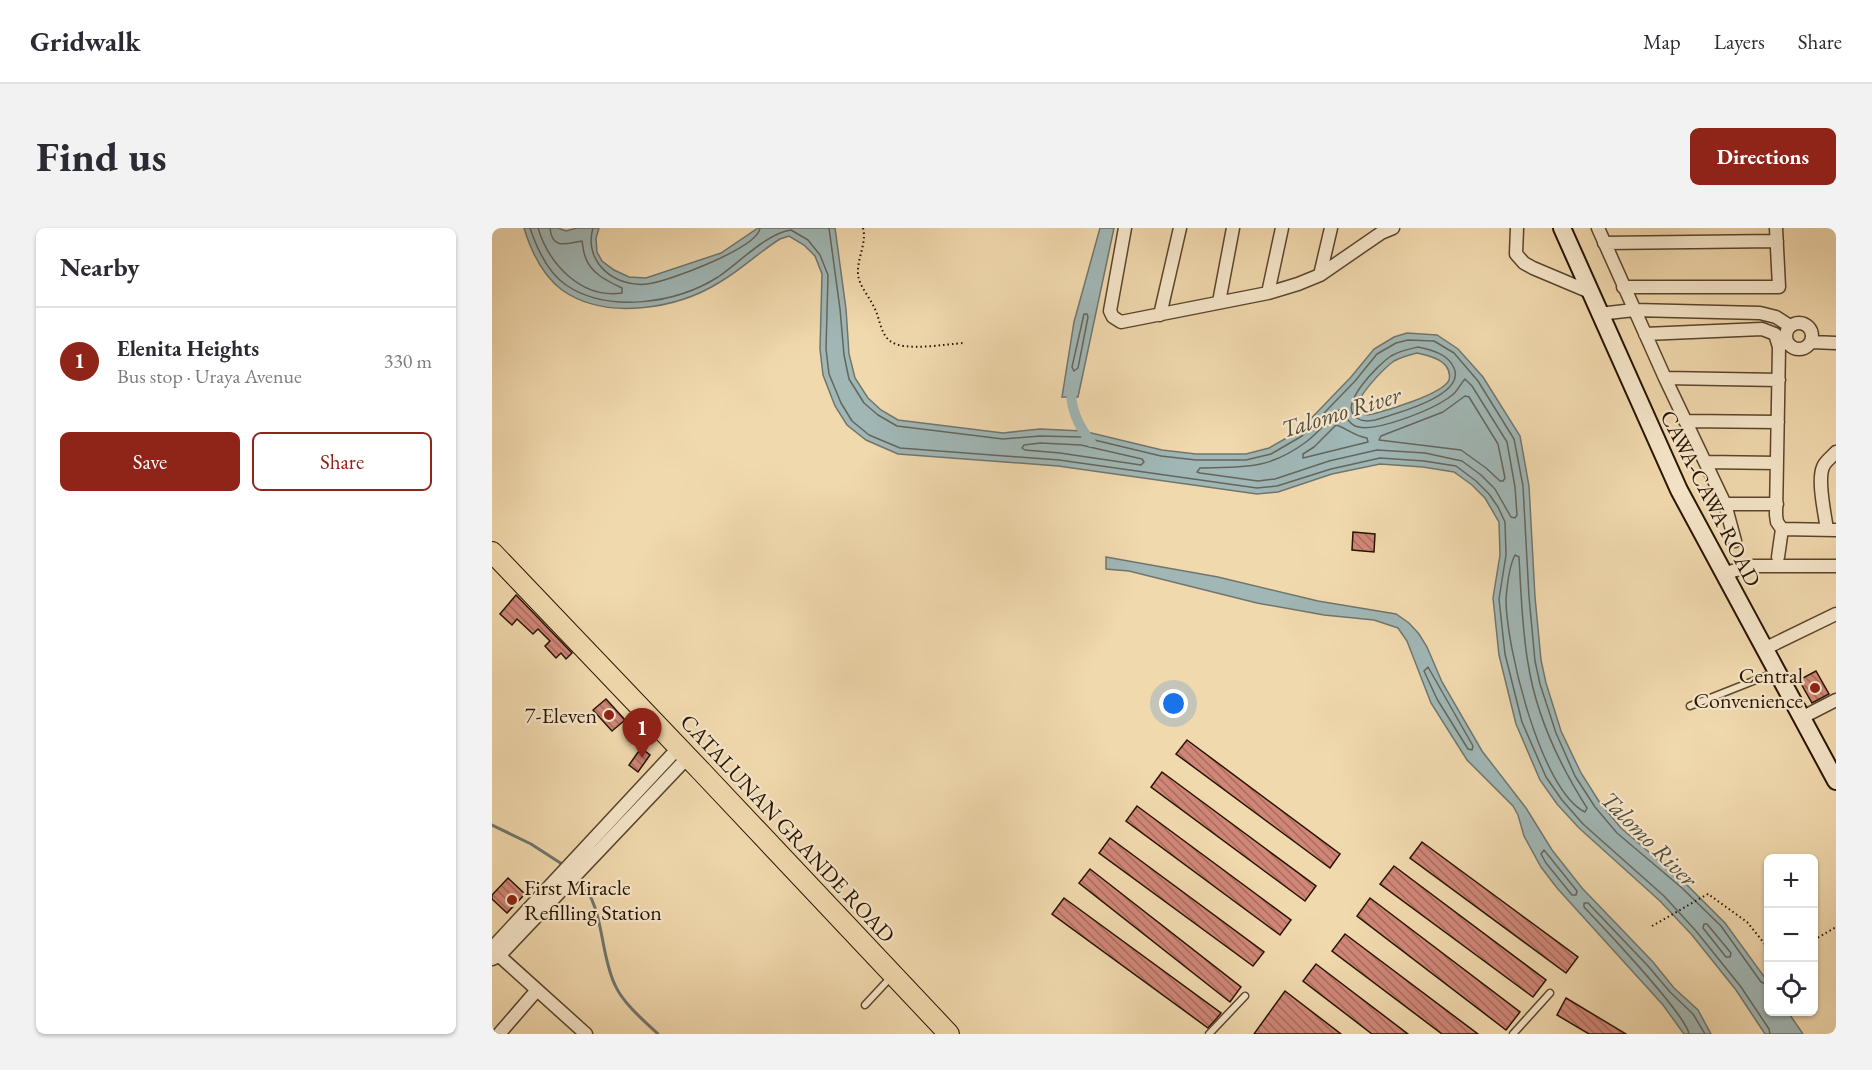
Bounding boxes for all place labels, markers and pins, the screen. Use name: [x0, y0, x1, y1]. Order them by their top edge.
place label: Central Convenience: [1693, 661, 1803, 715]
marker: Central Convenience: [1808, 681, 1822, 695]
place label: 7-Eleven: [525, 701, 597, 730]
marker: 7-Eleven: [602, 708, 616, 722]
pin: 1: [622, 708, 662, 758]
place label: First Miracle Refilling Station: [524, 873, 662, 927]
marker: First Miracle Refilling Station: [505, 893, 519, 907]

